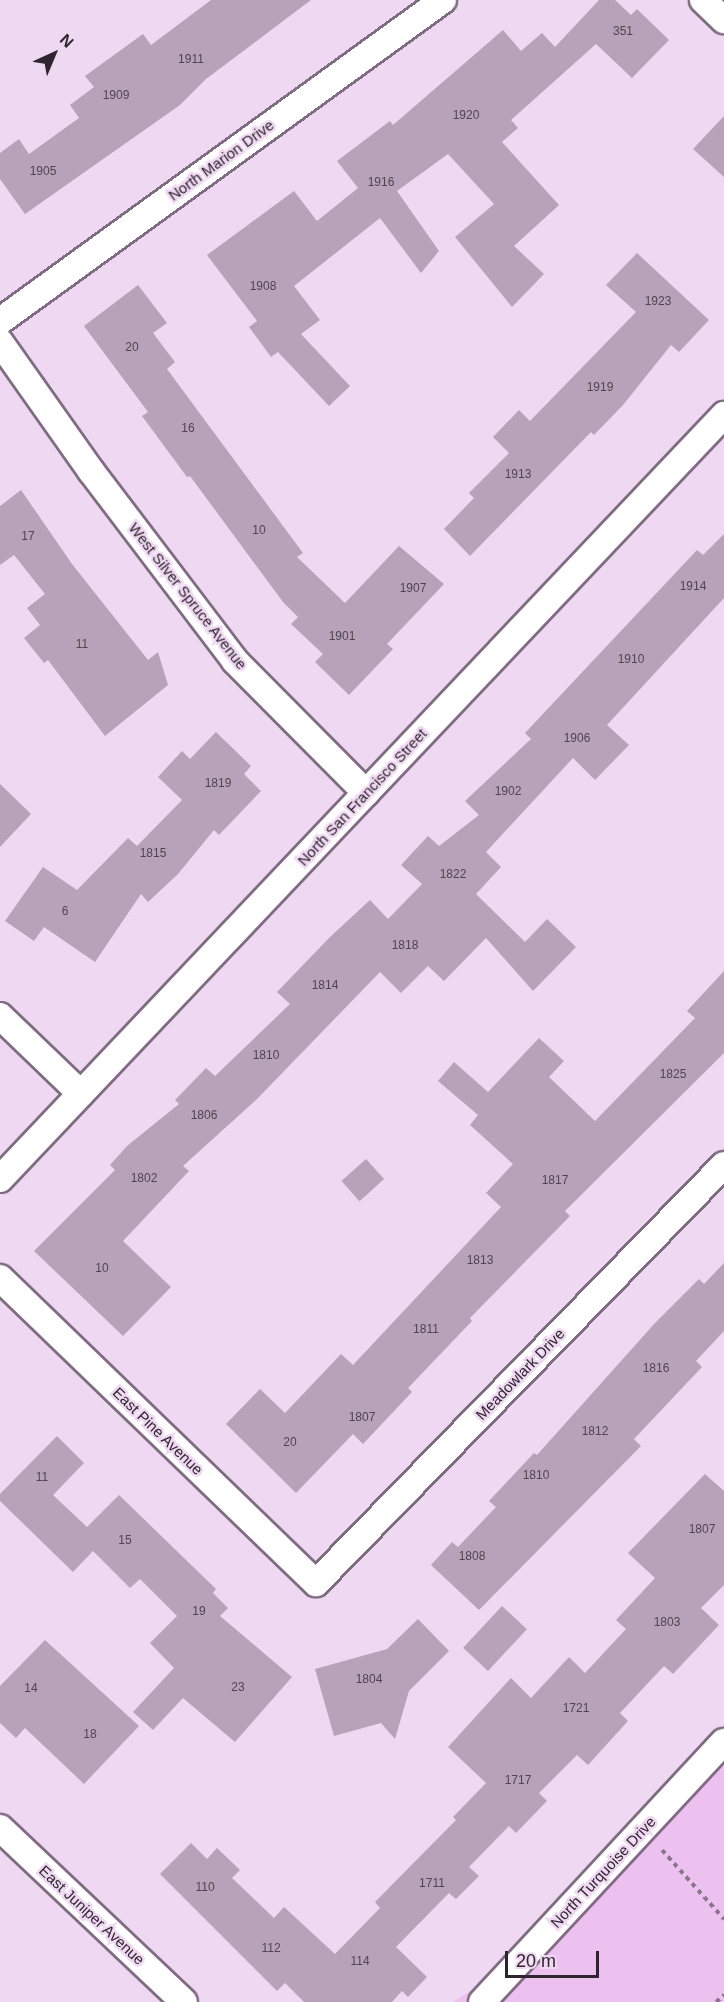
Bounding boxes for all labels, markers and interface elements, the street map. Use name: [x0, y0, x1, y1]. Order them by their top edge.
north arrow: [24, 24, 84, 84]
house number: 351: [613, 25, 633, 39]
text: N: [57, 31, 77, 51]
house number: 1911: [178, 53, 204, 67]
house number: 1909: [103, 89, 129, 103]
house number: 1920: [453, 109, 479, 123]
street label: North Marion Drive: [165, 116, 277, 204]
house number: 1905: [30, 165, 56, 179]
house number: 1916: [368, 176, 394, 190]
house number: 1908: [250, 280, 276, 294]
house number: 1923: [645, 295, 671, 309]
house number: 20: [125, 341, 139, 355]
house number: 1919: [587, 381, 613, 395]
house number: 16: [181, 422, 195, 436]
house number: 1913: [505, 468, 531, 482]
street label: West Silver Spruce Avenue: [125, 519, 251, 673]
house number: 10: [252, 524, 266, 538]
house number: 17: [21, 530, 35, 544]
house number: 1914: [680, 580, 706, 594]
house number: 1907: [400, 582, 426, 596]
house number: 1901: [329, 630, 355, 644]
house number: 11: [76, 638, 88, 652]
house number: 1910: [618, 653, 644, 667]
street label: North San Francisco Street: [294, 725, 430, 869]
house number: 1906: [564, 732, 590, 746]
house number: 1819: [205, 777, 231, 791]
house number: 1902: [495, 785, 521, 799]
house number: 1815: [140, 847, 166, 861]
house number: 1822: [440, 868, 466, 882]
house number: 6: [62, 905, 68, 919]
house number: 1818: [392, 939, 418, 953]
house number: 1814: [312, 979, 338, 993]
house number: 1810: [253, 1049, 279, 1063]
house number: 1825: [660, 1068, 686, 1082]
house number: 1806: [191, 1109, 217, 1123]
house number: 1802: [131, 1172, 157, 1186]
house number: 1817: [542, 1174, 568, 1188]
house number: 1813: [467, 1254, 493, 1268]
house number: 10: [95, 1262, 109, 1276]
house number: 1811: [413, 1323, 439, 1337]
street label: Meadowlark Drive: [472, 1325, 568, 1423]
house number: 1816: [643, 1362, 669, 1376]
street label: East Pine Avenue: [109, 1383, 207, 1479]
house number: 1807: [349, 1411, 375, 1425]
house number: 1812: [582, 1425, 608, 1439]
house number: 20: [283, 1436, 297, 1450]
house number: 1810: [523, 1469, 549, 1483]
house number: 11: [36, 1471, 48, 1485]
house number: 1807: [689, 1523, 715, 1537]
house number: 15: [118, 1534, 132, 1548]
house number: 1808: [459, 1550, 485, 1564]
house number: 19: [192, 1605, 206, 1619]
house number: 1803: [654, 1616, 680, 1630]
house number: 1804: [356, 1673, 382, 1687]
house number: 23: [231, 1681, 245, 1695]
house number: 14: [24, 1682, 38, 1696]
house number: 1721: [563, 1702, 589, 1716]
house number: 18: [83, 1728, 97, 1742]
house number: 1717: [505, 1774, 531, 1788]
street label: North Turquoise Drive: [547, 1812, 659, 1932]
street label: East Juniper Avenue: [35, 1861, 149, 1969]
house number: 1711: [419, 1877, 445, 1891]
house number: 110: [195, 1881, 215, 1895]
scale bar: [508, 1939, 602, 1977]
house number: 112: [261, 1942, 281, 1956]
text: 20 m: [516, 1951, 556, 1971]
house number: 114: [350, 1955, 370, 1969]

